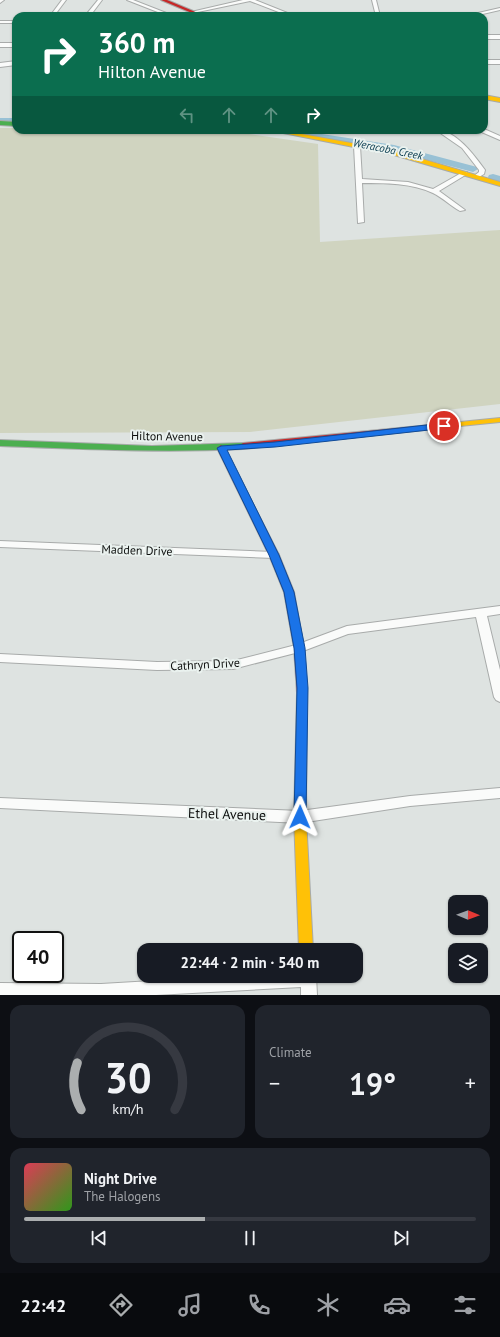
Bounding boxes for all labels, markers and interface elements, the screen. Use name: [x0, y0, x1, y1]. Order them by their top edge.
text: 360 m: [98, 24, 175, 61]
icon: right: [32, 28, 84, 80]
text: Hilton Avenue: [98, 60, 206, 83]
icon: left: [176, 104, 198, 126]
icon: ahead: [218, 104, 240, 126]
icon: ahead: [260, 104, 282, 126]
icon: right: [302, 104, 324, 126]
water label: Weracoba Creek: [352, 135, 425, 163]
pin: [427, 409, 461, 443]
icon: arrive: [433, 415, 455, 437]
street label: Hilton Avenue: [131, 428, 203, 444]
street label: Madden Drive: [101, 541, 173, 559]
street label: Cathryn Drive: [170, 655, 240, 673]
position arrow: [279, 796, 321, 838]
street label: Ethel Avenue: [188, 804, 266, 824]
north arrow: [448, 895, 488, 935]
map controls: [448, 895, 488, 983]
speed limit sign: 40: [12, 931, 64, 983]
button: layers: [448, 943, 488, 983]
text: 22:44 · 2 min · 540 m: [181, 953, 319, 972]
text: Climate: [269, 1044, 312, 1061]
text: 30: [104, 1050, 151, 1103]
text: 19°: [349, 1064, 396, 1103]
text: −: [269, 1069, 280, 1097]
text: +: [465, 1069, 476, 1097]
text: km/h: [112, 1098, 143, 1117]
text: Night Drive: [84, 1169, 157, 1188]
text: The Halogens: [84, 1188, 161, 1205]
icon: previous: [88, 1227, 110, 1249]
icon: pause: [239, 1227, 261, 1249]
icon: next: [390, 1227, 412, 1249]
icon: directions: [107, 1291, 135, 1319]
icon: music: [176, 1291, 204, 1319]
icon: phone: [245, 1291, 273, 1319]
icon: climate: [314, 1291, 342, 1319]
icon: car: [383, 1291, 411, 1319]
icon: filters: [451, 1291, 479, 1319]
text: 22:42: [20, 1294, 66, 1317]

